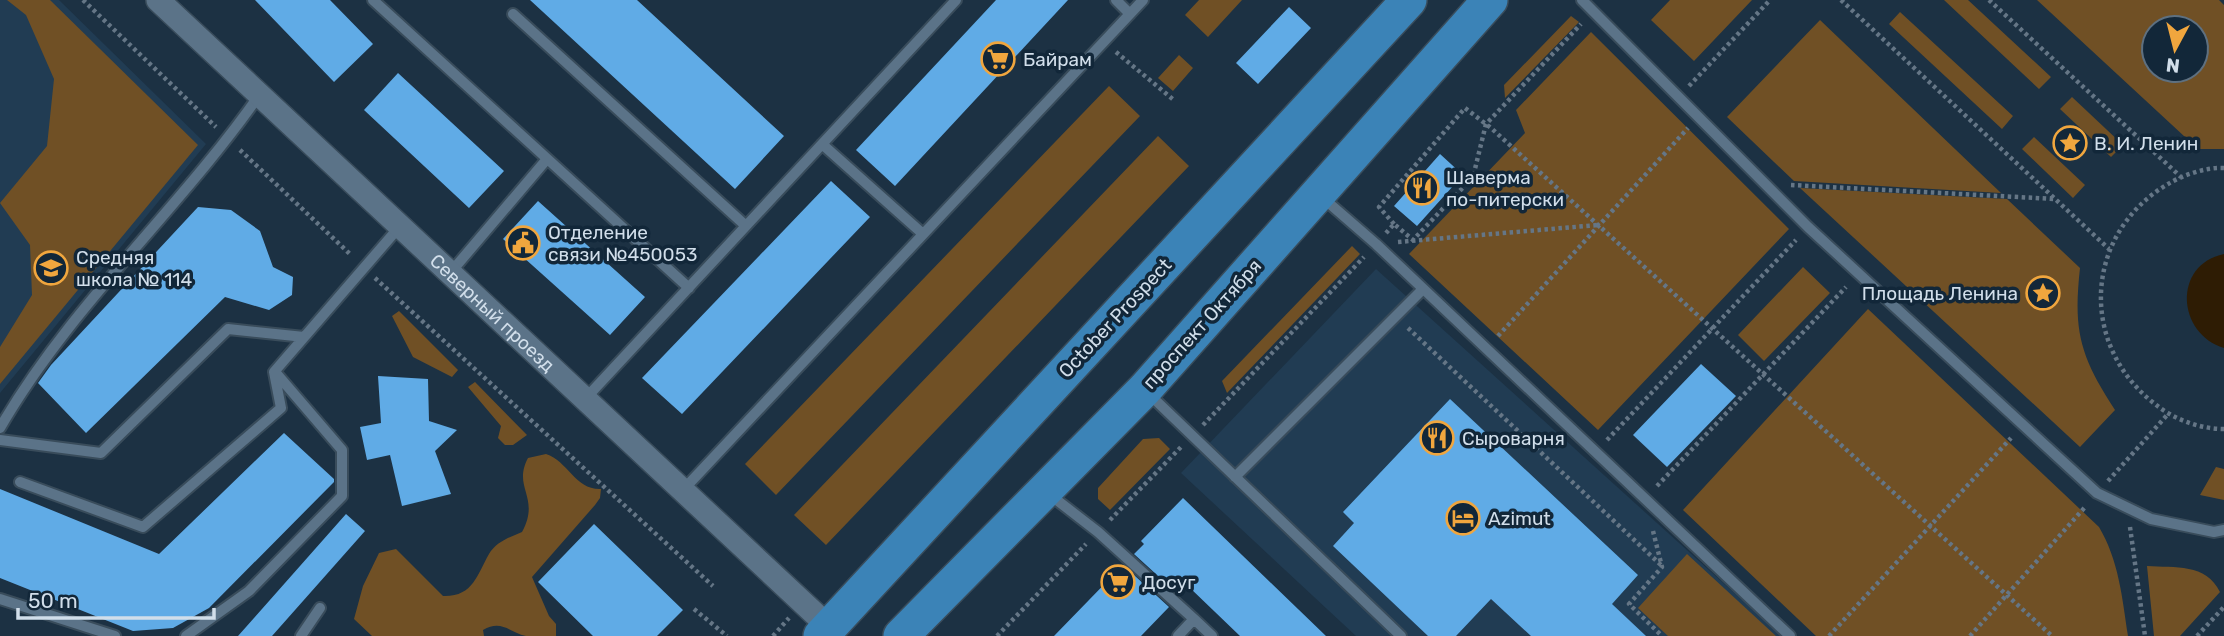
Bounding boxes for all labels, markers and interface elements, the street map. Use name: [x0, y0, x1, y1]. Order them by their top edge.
north arrow: [2140, 14, 2210, 84]
supermarket icon: Байрам: [979, 40, 1017, 78]
place label: Байрам: [1023, 48, 1092, 71]
text: N: [2165, 53, 2181, 78]
place icon: В. И. Ленин: [2051, 124, 2089, 162]
place label: В. И. Ленин: [2094, 132, 2198, 155]
place label: Шаверма по-питерски: [1446, 166, 1564, 211]
restaurant icon: Шаверма по-питерски: [1403, 169, 1441, 207]
place label: Отделение связи №450053: [548, 221, 697, 266]
public building icon: Отделение связи №450053: [504, 224, 542, 262]
place label: Средняя школа № 114: [76, 246, 192, 291]
school or university icon: Средняя школа № 114: [32, 249, 70, 287]
street label: Северный проезд: [425, 249, 560, 377]
street label: October Prospect: [1054, 253, 1177, 382]
street label: проспект Октября: [1138, 255, 1266, 393]
place icon: Площадь Ленина: [2024, 274, 2062, 312]
place label: Площадь Ленина: [1862, 282, 2018, 305]
restaurant icon: Сыроварня: [1418, 419, 1456, 457]
place label: Сыроварня: [1462, 427, 1565, 450]
hotel icon: Azimut: [1444, 499, 1482, 537]
place label: Azimut: [1488, 507, 1551, 530]
supermarket icon: Досуг: [1099, 563, 1137, 601]
place label: Досуг: [1142, 571, 1195, 594]
scale bar: [18, 576, 214, 620]
text: 50 m: [28, 588, 78, 613]

